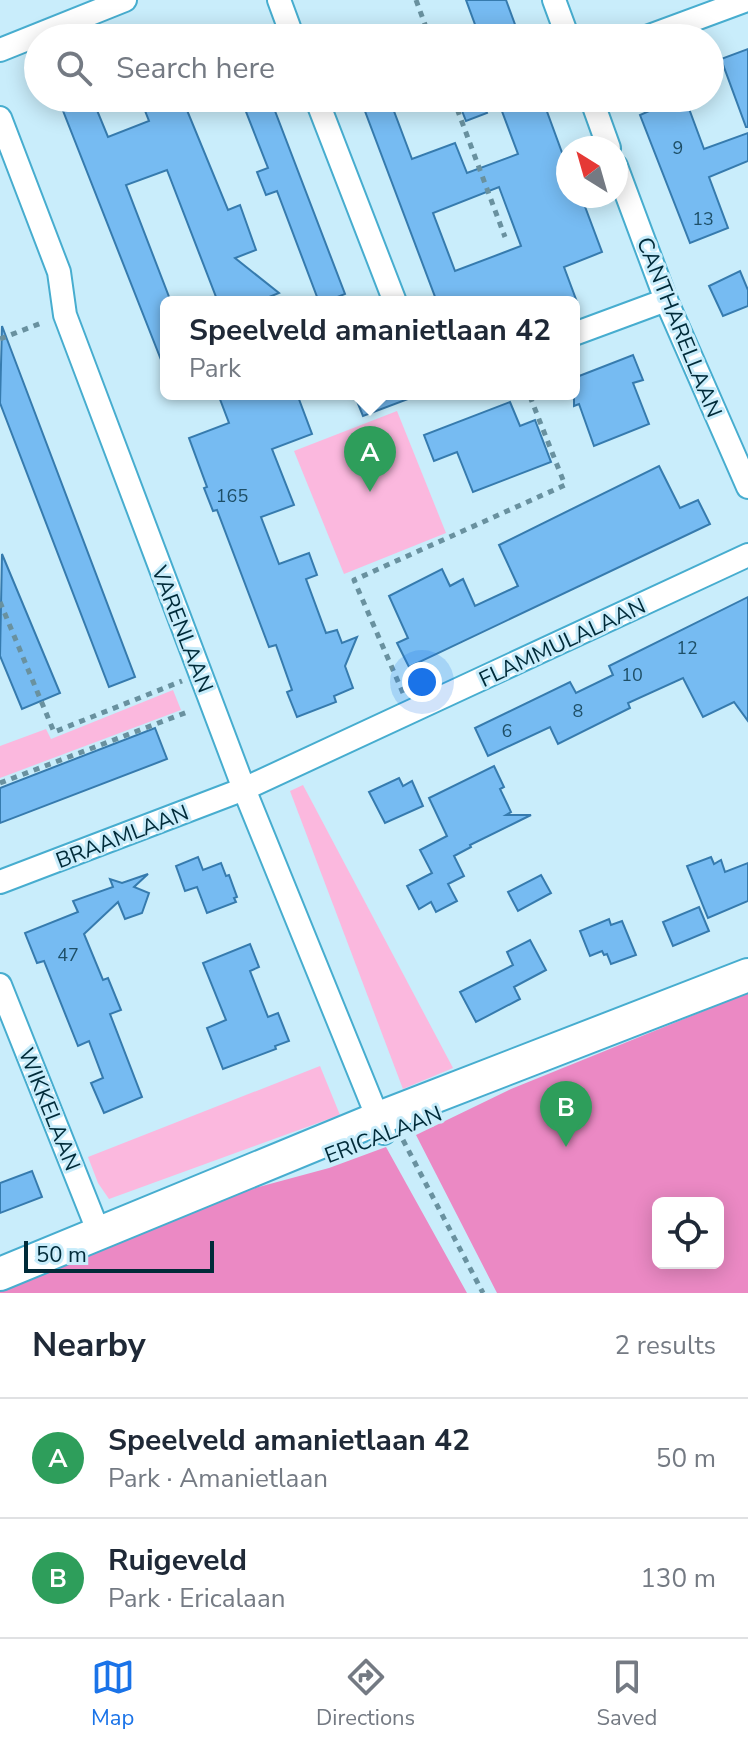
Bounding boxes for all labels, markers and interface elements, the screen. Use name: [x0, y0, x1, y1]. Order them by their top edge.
search box: [24, 24, 724, 112]
icon: search: [52, 46, 96, 90]
text: Search here: [116, 48, 275, 89]
north arrow: [556, 136, 628, 208]
house number: 9: [673, 136, 683, 160]
house number: 13: [692, 207, 714, 231]
street label: CANTHARELLAAN: [629, 233, 729, 422]
popup: [160, 296, 580, 400]
text: Speelveld amanietlaan 42: [189, 310, 551, 351]
text: Park: [189, 351, 241, 386]
pin: A: [344, 426, 396, 492]
house number: 165: [216, 484, 248, 508]
street label: VARENLAAN: [144, 561, 220, 697]
street label: FLAMMULALAAN: [474, 591, 651, 695]
house number: 12: [676, 636, 698, 660]
your location: [402, 662, 442, 702]
house number: 10: [621, 663, 643, 687]
house number: 8: [573, 699, 583, 723]
house number: 6: [502, 719, 512, 743]
street label: BRAAMLAAN: [52, 798, 193, 876]
house number: 47: [57, 943, 79, 967]
street label: WIKKELAAN: [11, 1043, 87, 1175]
pin: B: [540, 1081, 592, 1147]
street label: ERICALAAN: [320, 1099, 446, 1171]
map controls: [652, 1197, 724, 1269]
button: locate: [652, 1197, 724, 1269]
scale bar: [24, 1237, 214, 1273]
text: 50 m: [36, 1240, 87, 1270]
text: Nearby: [32, 1322, 146, 1368]
text: 2 results: [615, 1328, 716, 1363]
text: Speelveld amanietlaan 42: [108, 1420, 470, 1461]
text: A: [48, 1441, 68, 1476]
text: 50 m: [656, 1441, 716, 1476]
text: Park · Amanietlaan: [108, 1461, 328, 1496]
text: Ruigeveld: [108, 1540, 247, 1581]
text: B: [49, 1561, 67, 1596]
text: 130 m: [640, 1561, 716, 1596]
text: Park · Ericalaan: [108, 1581, 285, 1616]
tab: Map: [91, 1655, 135, 1733]
tab: Directions: [316, 1655, 415, 1733]
tab: Saved: [597, 1655, 657, 1733]

